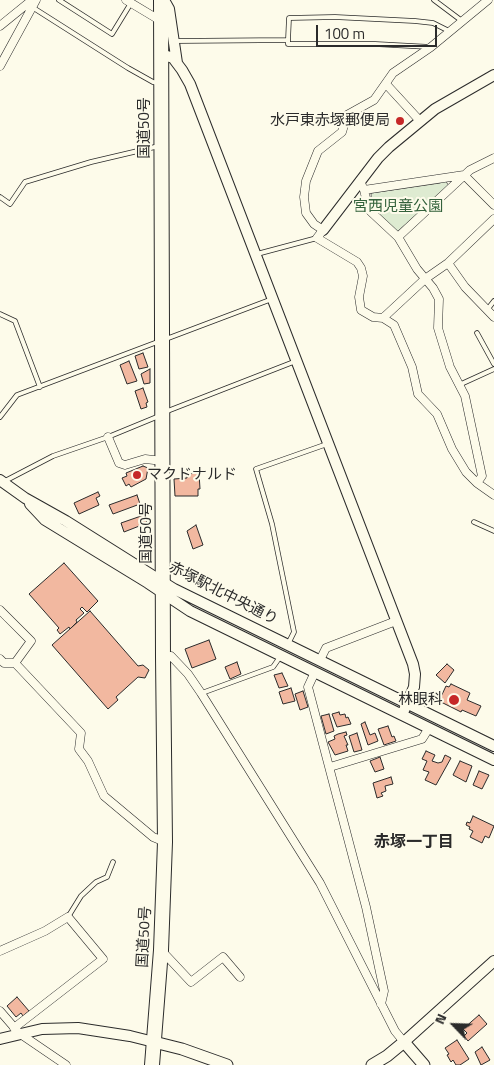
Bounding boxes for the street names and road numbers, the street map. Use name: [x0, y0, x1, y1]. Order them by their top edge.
street label: 国道50号: [136, 97, 154, 159]
street label: 国道50号: [138, 502, 156, 564]
street label: 赤塚駅北中央通り: [165, 559, 281, 629]
street label: 国道50号: [134, 906, 156, 968]

